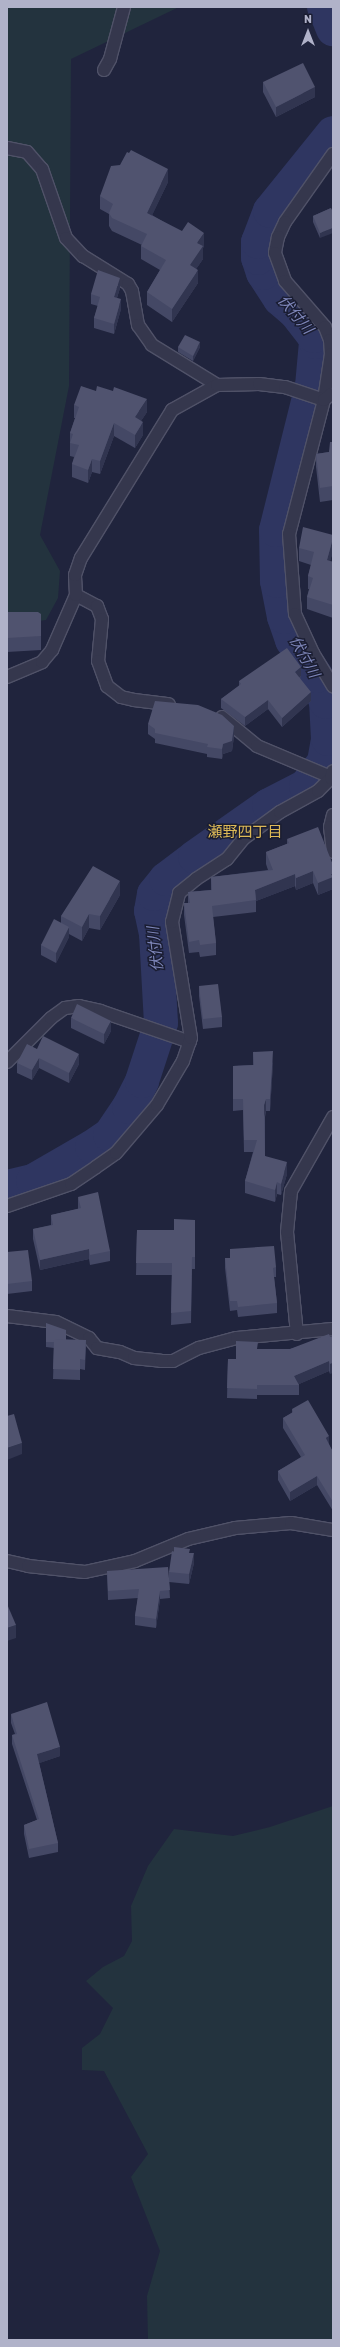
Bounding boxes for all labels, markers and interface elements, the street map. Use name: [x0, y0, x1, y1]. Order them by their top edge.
north arrow: [288, 12, 328, 52]
text: N: [304, 13, 312, 26]
water label: 伏付川: [274, 292, 316, 338]
water label: 伏付川: [285, 633, 323, 681]
district label: 瀬野四丁目: [208, 824, 282, 842]
water label: 伏付川: [145, 926, 167, 972]

